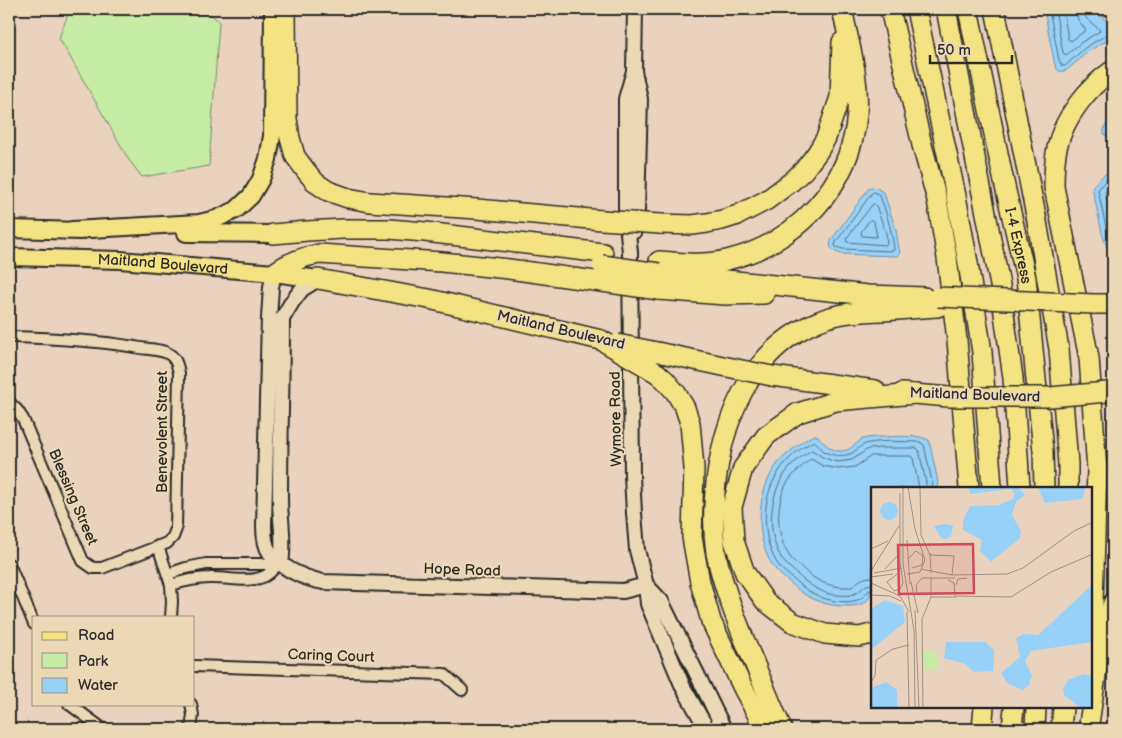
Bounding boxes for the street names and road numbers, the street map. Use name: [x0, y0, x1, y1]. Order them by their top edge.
street label: I-4 Express: [1001, 206, 1036, 285]
street label: Maitland Boulevard: [97, 250, 229, 279]
street label: Maitland Boulevard: [495, 306, 627, 354]
street label: Benevolent Street: [153, 371, 172, 493]
street label: Wymore Road: [606, 371, 626, 467]
street label: Maitland Boulevard: [909, 383, 1041, 407]
street label: Blessing Street: [44, 446, 102, 548]
street label: Hope Road: [423, 559, 501, 581]
street label: Caring Court: [287, 645, 375, 667]

